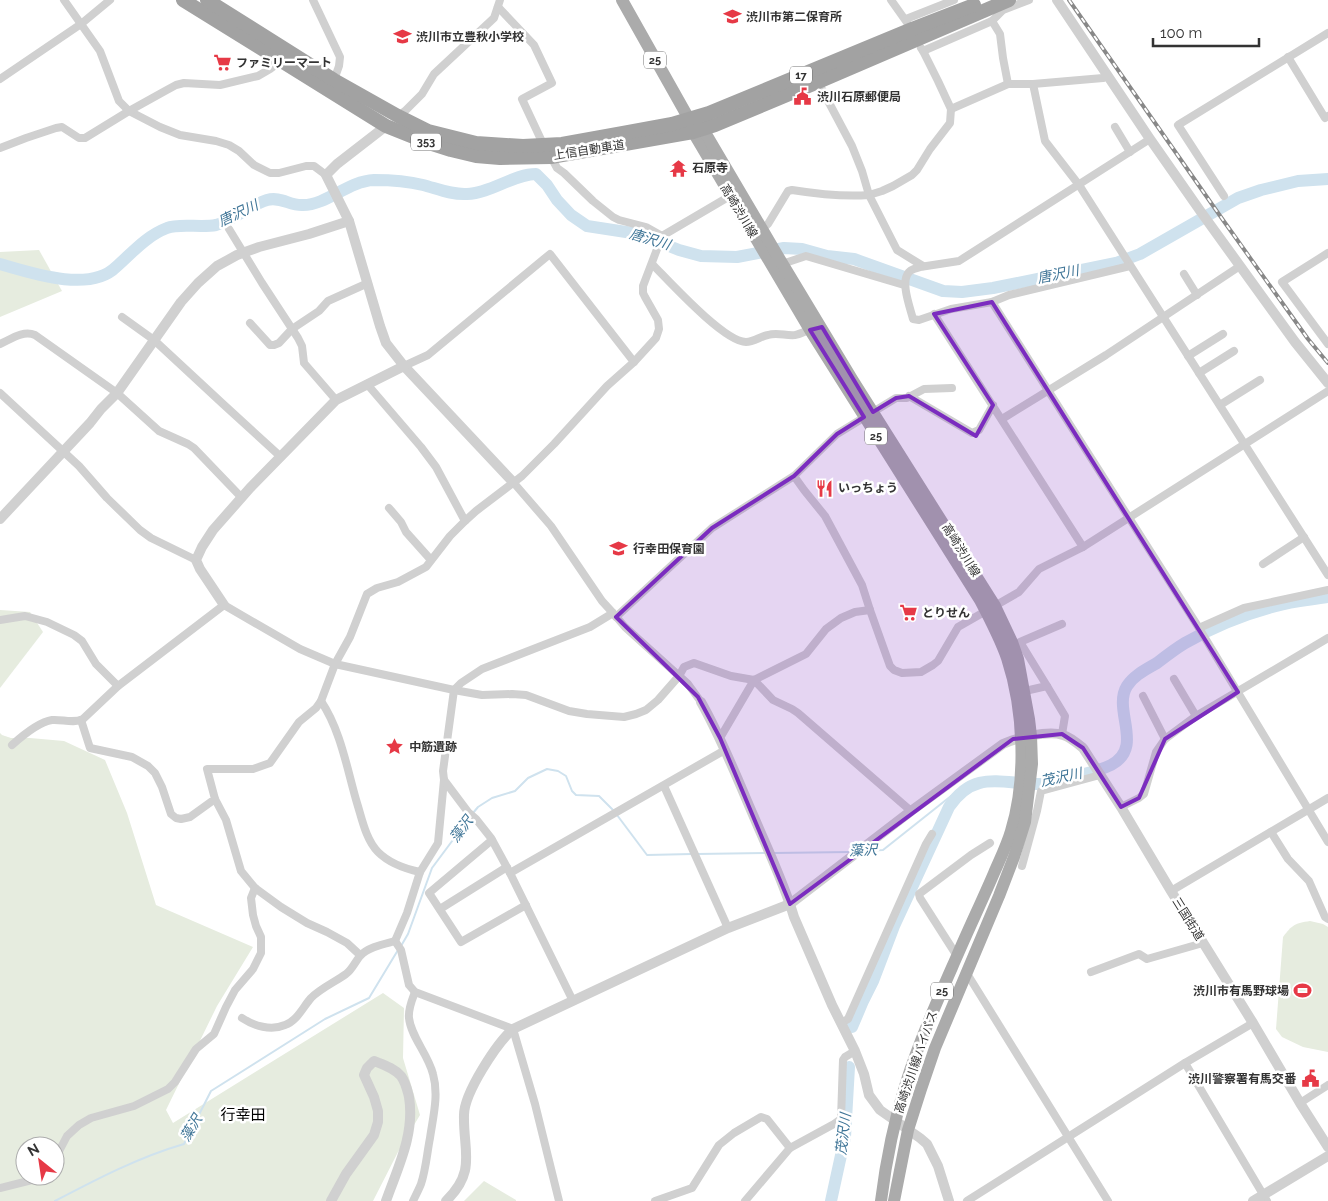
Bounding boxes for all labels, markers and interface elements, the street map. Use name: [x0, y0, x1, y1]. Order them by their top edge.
school or university icon: 渋川市第二保育所: [722, 7, 742, 27]
place label: 渋川市第二保育所: [746, 10, 842, 24]
scale bar: [1153, 15, 1259, 47]
text: 100 m: [1160, 24, 1202, 42]
school or university icon: 渋川市立豊秋小学校: [392, 27, 412, 47]
place label: 渋川市立豊秋小学校: [416, 30, 524, 44]
road number: 25: [644, 52, 666, 68]
supermarket icon: ファミリーマート: [212, 53, 232, 73]
place label: ファミリーマート: [236, 56, 332, 70]
road number: 17: [790, 66, 812, 84]
public building icon: 渋川石原郵便局: [793, 87, 813, 107]
place label: 渋川石原郵便局: [817, 90, 901, 104]
road number: 353: [411, 134, 441, 150]
street label: 上信自動車道: [552, 137, 626, 163]
temple icon: 石原寺: [668, 158, 688, 178]
place label: 石原寺: [692, 161, 728, 175]
street label: 高崎渋川線: [718, 182, 760, 240]
water label: 唐沢川: [216, 196, 262, 229]
water label: 唐沢川: [628, 225, 674, 253]
water label: 唐沢川: [1036, 262, 1082, 286]
road number: 25: [865, 428, 887, 444]
restaurant icon: いっちょう: [814, 478, 834, 498]
place label: いっちょう: [838, 481, 898, 495]
street label: 高崎渋川線: [939, 521, 983, 579]
school or university icon: 行幸田保育園: [609, 539, 629, 559]
place label: 行幸田保育園: [633, 542, 705, 556]
supermarket icon: とりせん: [898, 603, 918, 623]
place label: とりせん: [922, 606, 970, 620]
place icon: 中筋遺跡: [385, 737, 405, 757]
place label: 中筋遺跡: [409, 740, 457, 754]
water label: 茂沢川: [1039, 764, 1085, 789]
water label: 藻沢: [446, 811, 477, 845]
water label: 藻沢: [849, 841, 879, 858]
street label: 三国街道: [1169, 895, 1207, 943]
sports icon: 渋川市有馬野球場: [1293, 981, 1313, 1001]
road number: 25: [931, 982, 953, 999]
place label: 渋川市有馬野球場: [1193, 984, 1289, 998]
street label: 高崎渋川線バイパス: [892, 1009, 940, 1115]
public building icon: 渋川警察署有馬交番: [1300, 1069, 1320, 1089]
place label: 渋川警察署有馬交番: [1188, 1072, 1297, 1086]
district label: 行幸田: [220, 1106, 266, 1124]
water label: 藻沢: [177, 1110, 206, 1144]
water label: 茂沢川: [833, 1110, 854, 1156]
north arrow: [15, 1136, 65, 1186]
text: N: [25, 1140, 42, 1159]

